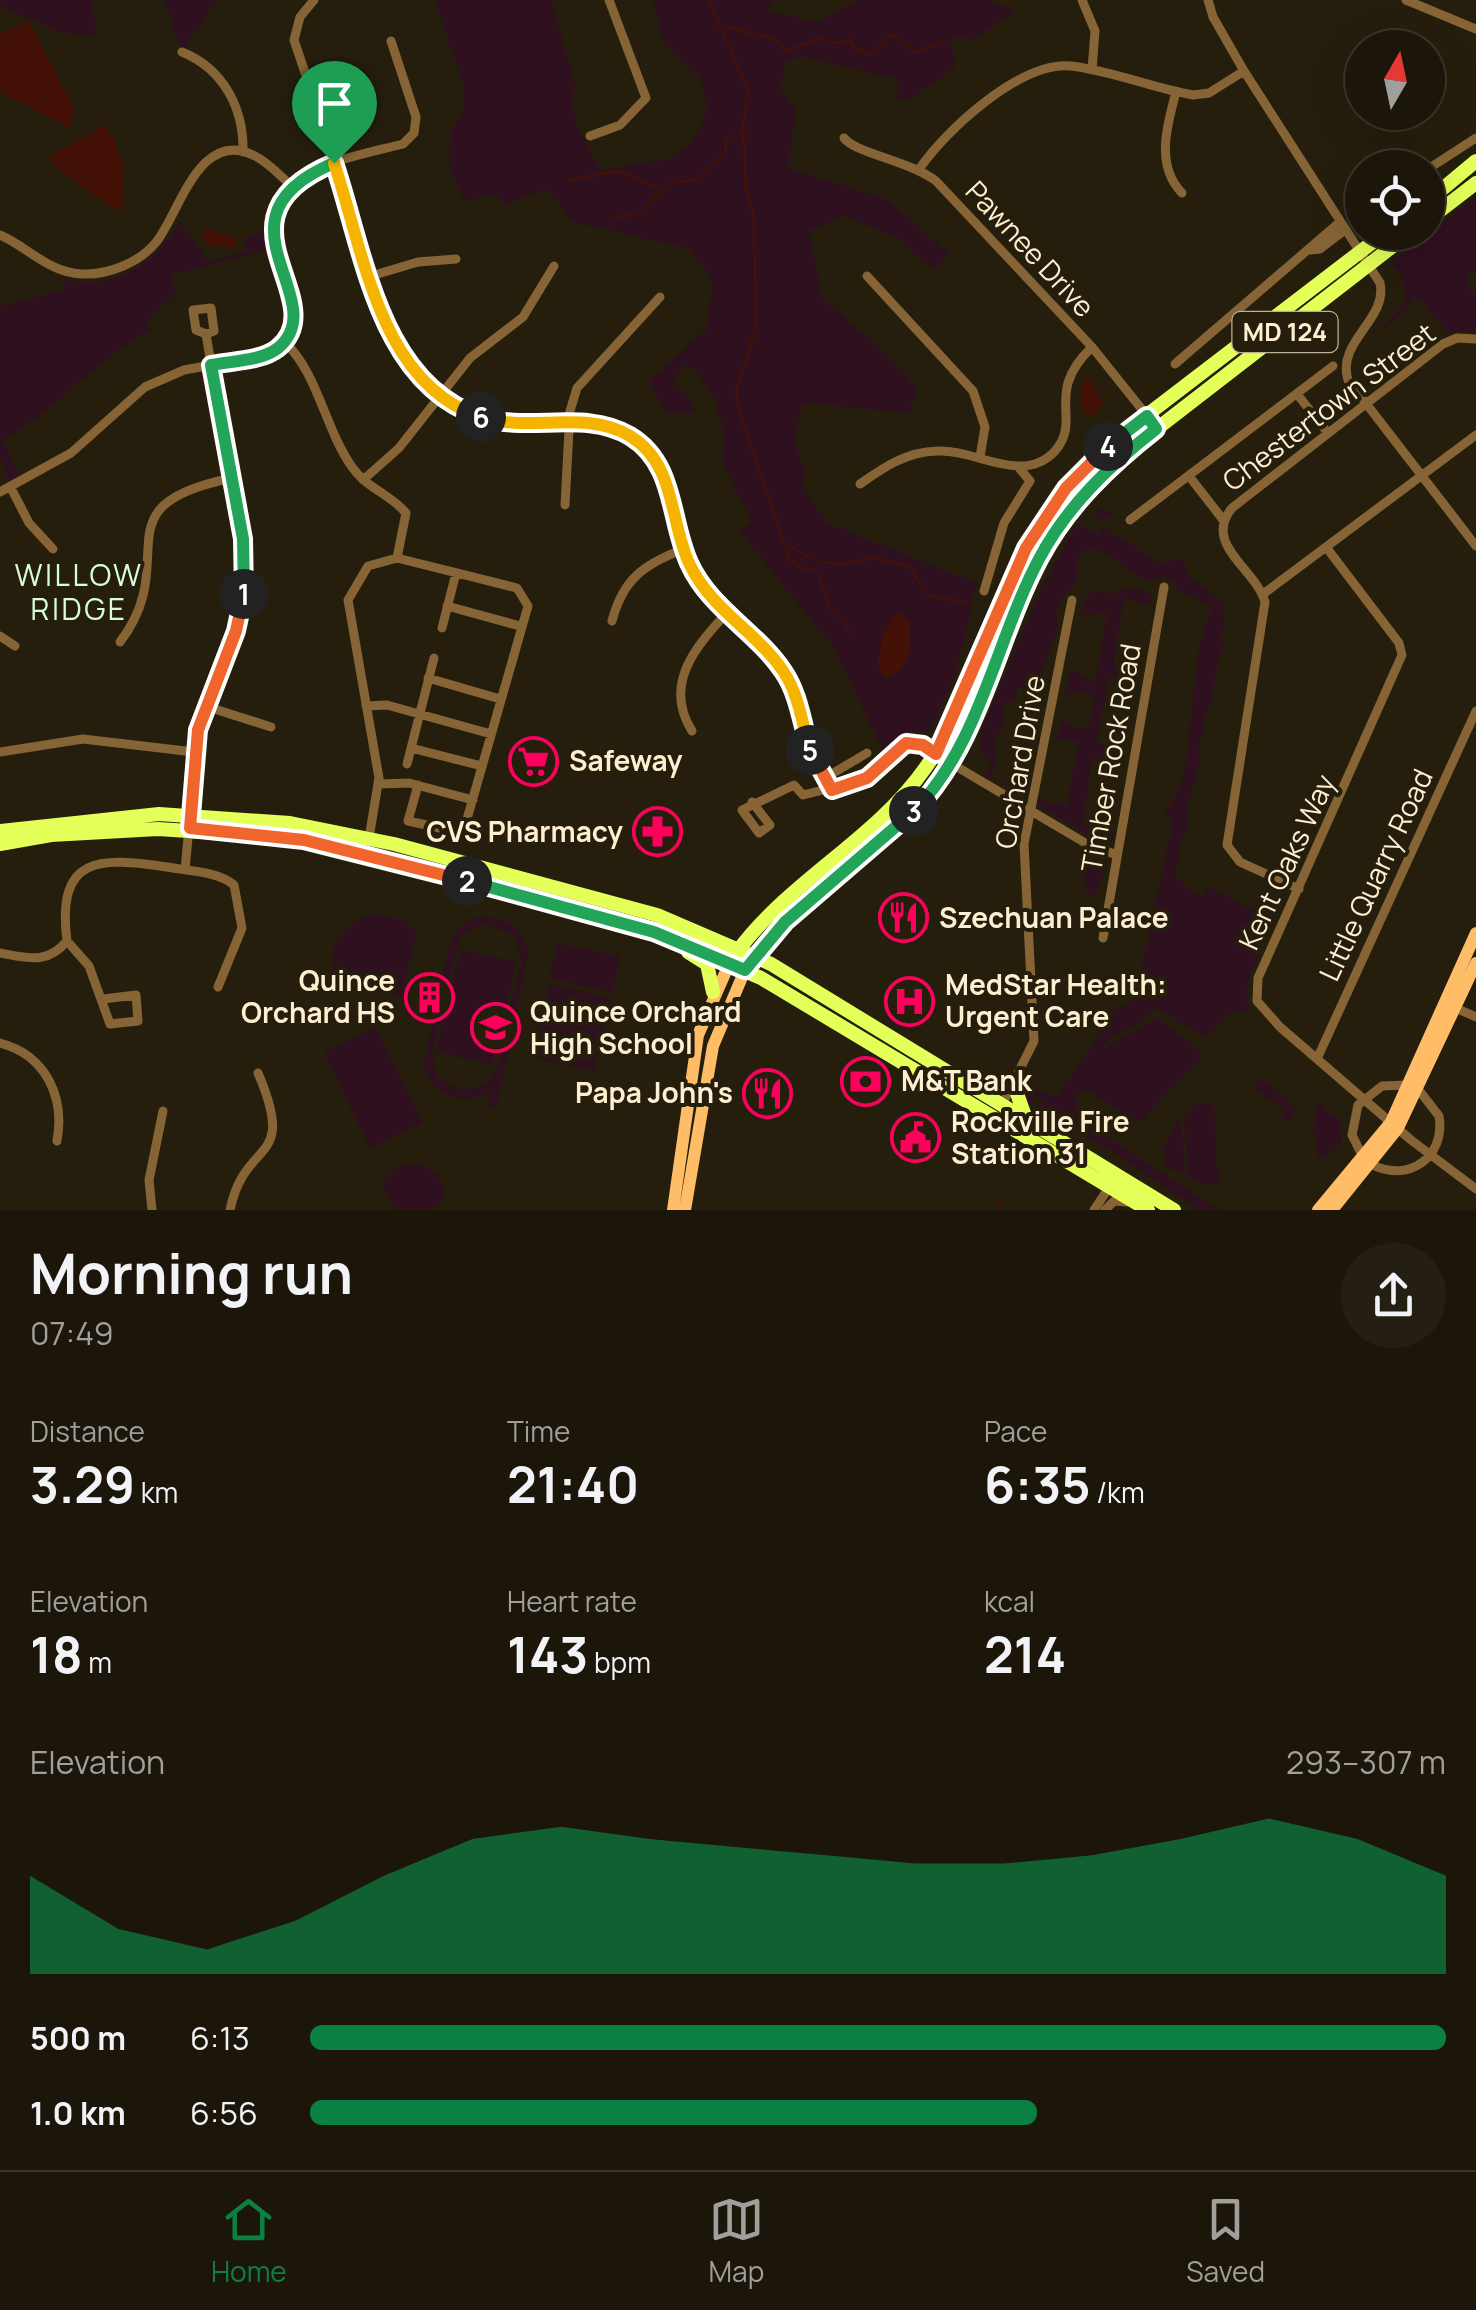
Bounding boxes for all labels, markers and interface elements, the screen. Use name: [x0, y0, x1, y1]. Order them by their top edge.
north arrow: [1345, 30, 1445, 130]
map controls: [1345, 30, 1445, 250]
pin: [292, 61, 377, 164]
icon: arrive: [307, 76, 362, 131]
button: locate: [1345, 150, 1445, 250]
street label: Pawnee Drive: [958, 172, 1104, 325]
road number: MD 124: [1232, 312, 1338, 352]
street label: Chestertown Street: [1214, 314, 1443, 499]
pin: 6: [456, 392, 506, 442]
text: 6: [472, 398, 490, 436]
pin: 4: [1083, 421, 1133, 471]
text: 4: [1099, 427, 1117, 465]
district label: WILLOW RIDGE: [15, 554, 143, 629]
pin: 1: [219, 569, 269, 619]
text: 1: [238, 575, 250, 613]
street label: Timber Rock Road: [1071, 641, 1149, 875]
street label: Orchard Drive: [985, 672, 1053, 851]
pin: 5: [785, 725, 835, 775]
text: 5: [802, 731, 818, 769]
supermarket icon: Safeway: [508, 735, 560, 787]
place label: Safeway: [569, 741, 683, 779]
street label: Little Quarry Road: [1309, 763, 1441, 987]
street label: Kent Oaks Way: [1229, 768, 1343, 955]
pin: 3: [889, 786, 939, 836]
text: 3: [906, 792, 922, 830]
pharmacy icon: CVS Pharmacy: [632, 806, 684, 858]
place label: CVS Pharmacy: [426, 812, 623, 850]
pin: 2: [442, 856, 492, 906]
text: 2: [459, 862, 475, 900]
restaurant icon: Szechuan Palace: [878, 892, 930, 944]
place label: Szechuan Palace: [939, 898, 1169, 936]
place label: Quince Orchard HS: [241, 961, 395, 1031]
place label: MedStar Health: Urgent Care: [945, 965, 1167, 1035]
building icon: Quince Orchard HS: [404, 971, 456, 1023]
hospital icon: MedStar Health: Urgent Care: [884, 975, 936, 1027]
place label: Quince Orchard High School: [530, 992, 742, 1062]
school or university icon: Quince Orchard High School: [469, 1002, 521, 1054]
bank icon: M&T Bank: [840, 1055, 892, 1107]
place label: M&T Bank: [901, 1061, 1033, 1099]
restaurant icon: Papa John's: [742, 1067, 794, 1119]
place label: Papa John's: [575, 1073, 733, 1111]
place label: Rockville Fire Station 31: [951, 1102, 1130, 1172]
public building icon: Rockville Fire Station 31: [890, 1112, 942, 1164]
text: Morning run: [30, 1235, 353, 1311]
button: share: [1341, 1243, 1446, 1348]
text: 07:49: [30, 1311, 114, 1355]
text: Distance: [30, 1412, 145, 1450]
text: Time: [507, 1412, 570, 1450]
text: Pace: [984, 1412, 1047, 1450]
text: 3.29: [30, 1450, 135, 1518]
text: 21:40: [507, 1450, 639, 1518]
text: 6:35: [984, 1450, 1091, 1518]
text: km: [135, 1473, 178, 1511]
text: /km: [1091, 1473, 1145, 1511]
text: Elevation: [30, 1582, 148, 1620]
text: Heart rate: [507, 1582, 637, 1620]
text: kcal: [984, 1582, 1035, 1620]
text: 18: [30, 1620, 83, 1688]
text: 143: [507, 1620, 588, 1688]
text: 214: [984, 1620, 1066, 1688]
text: m: [83, 1643, 112, 1681]
text: bpm: [588, 1643, 651, 1681]
text: Elevation: [30, 1740, 165, 1784]
text: 293–307 m: [1286, 1740, 1446, 1784]
text: 500 m: [30, 2016, 126, 2060]
text: 6:13: [190, 2016, 250, 2060]
text: 1.0 km: [30, 2091, 126, 2135]
text: 6:56: [190, 2091, 258, 2135]
tab: Home: [211, 2192, 287, 2290]
tab: Map: [709, 2192, 764, 2290]
tab: Saved: [1186, 2192, 1265, 2290]

